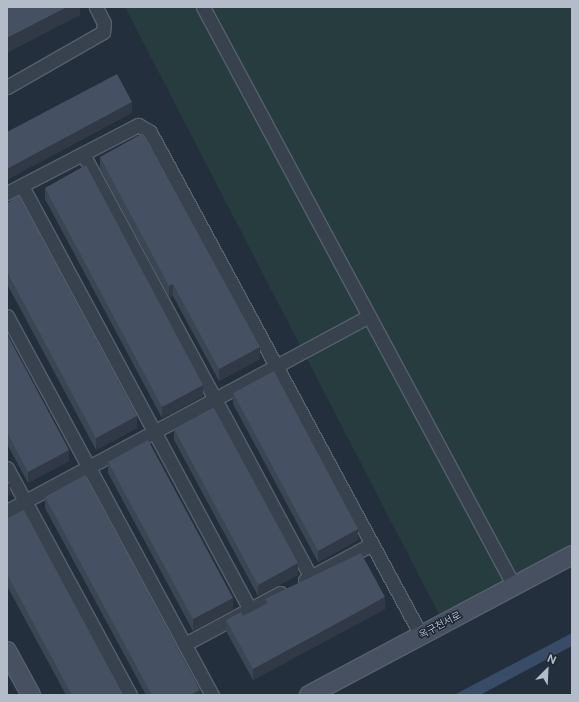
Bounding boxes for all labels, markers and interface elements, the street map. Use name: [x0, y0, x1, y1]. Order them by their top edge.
street label: 옥구천서로: [417, 609, 463, 641]
north arrow: [527, 650, 567, 690]
text: N: [546, 652, 558, 666]

